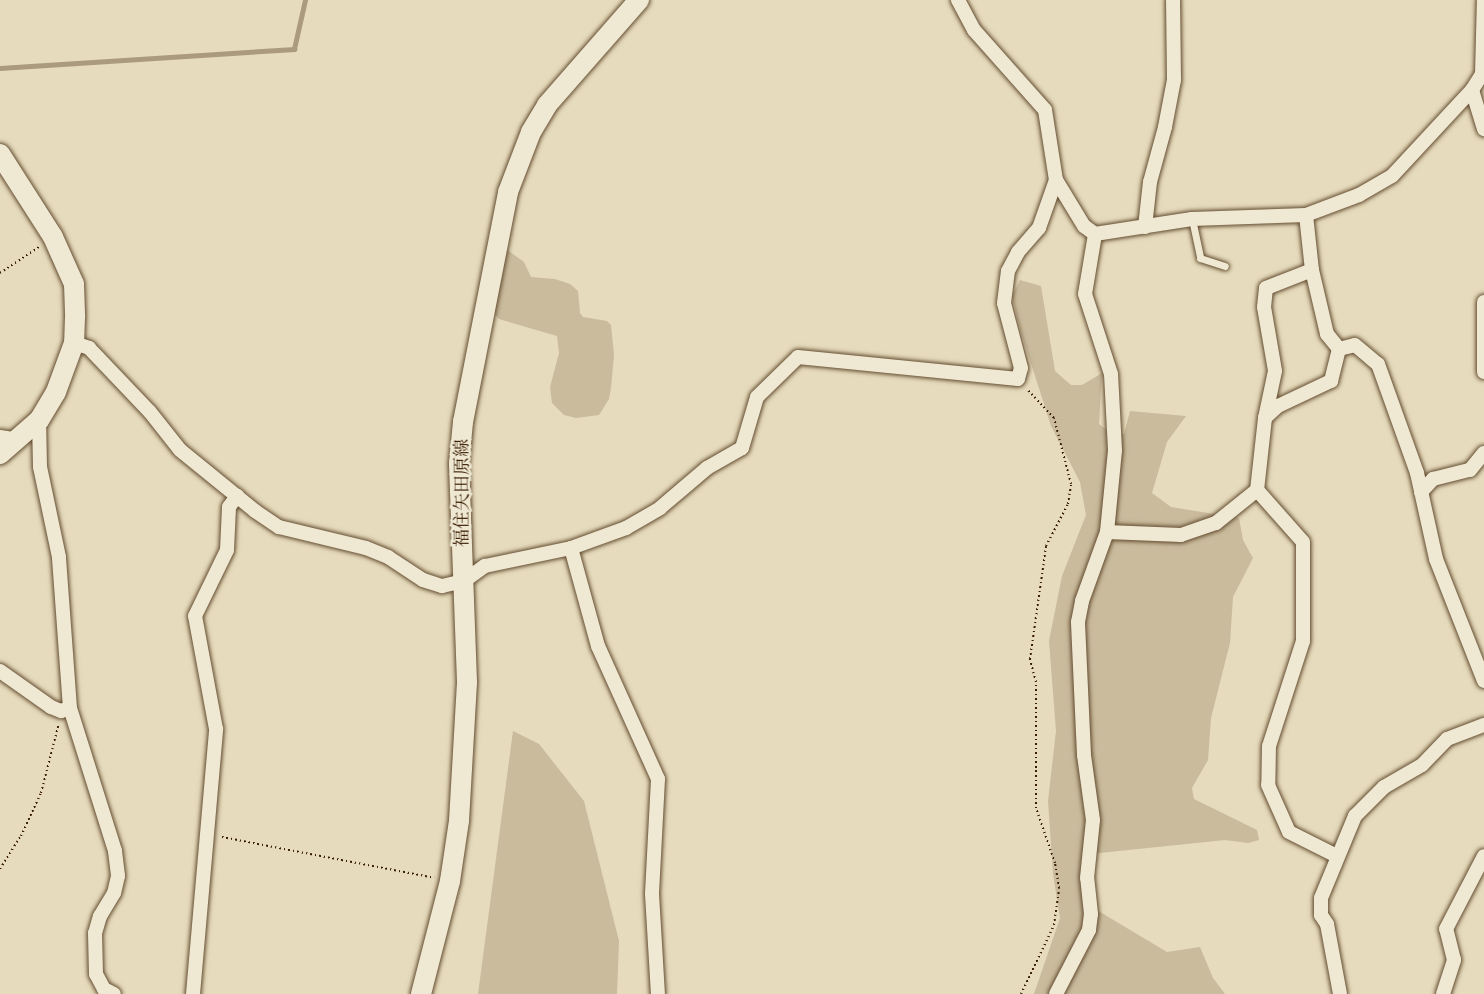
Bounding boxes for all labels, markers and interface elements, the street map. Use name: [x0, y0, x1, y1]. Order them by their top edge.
street label: 福住矢田原線: [451, 439, 473, 547]

